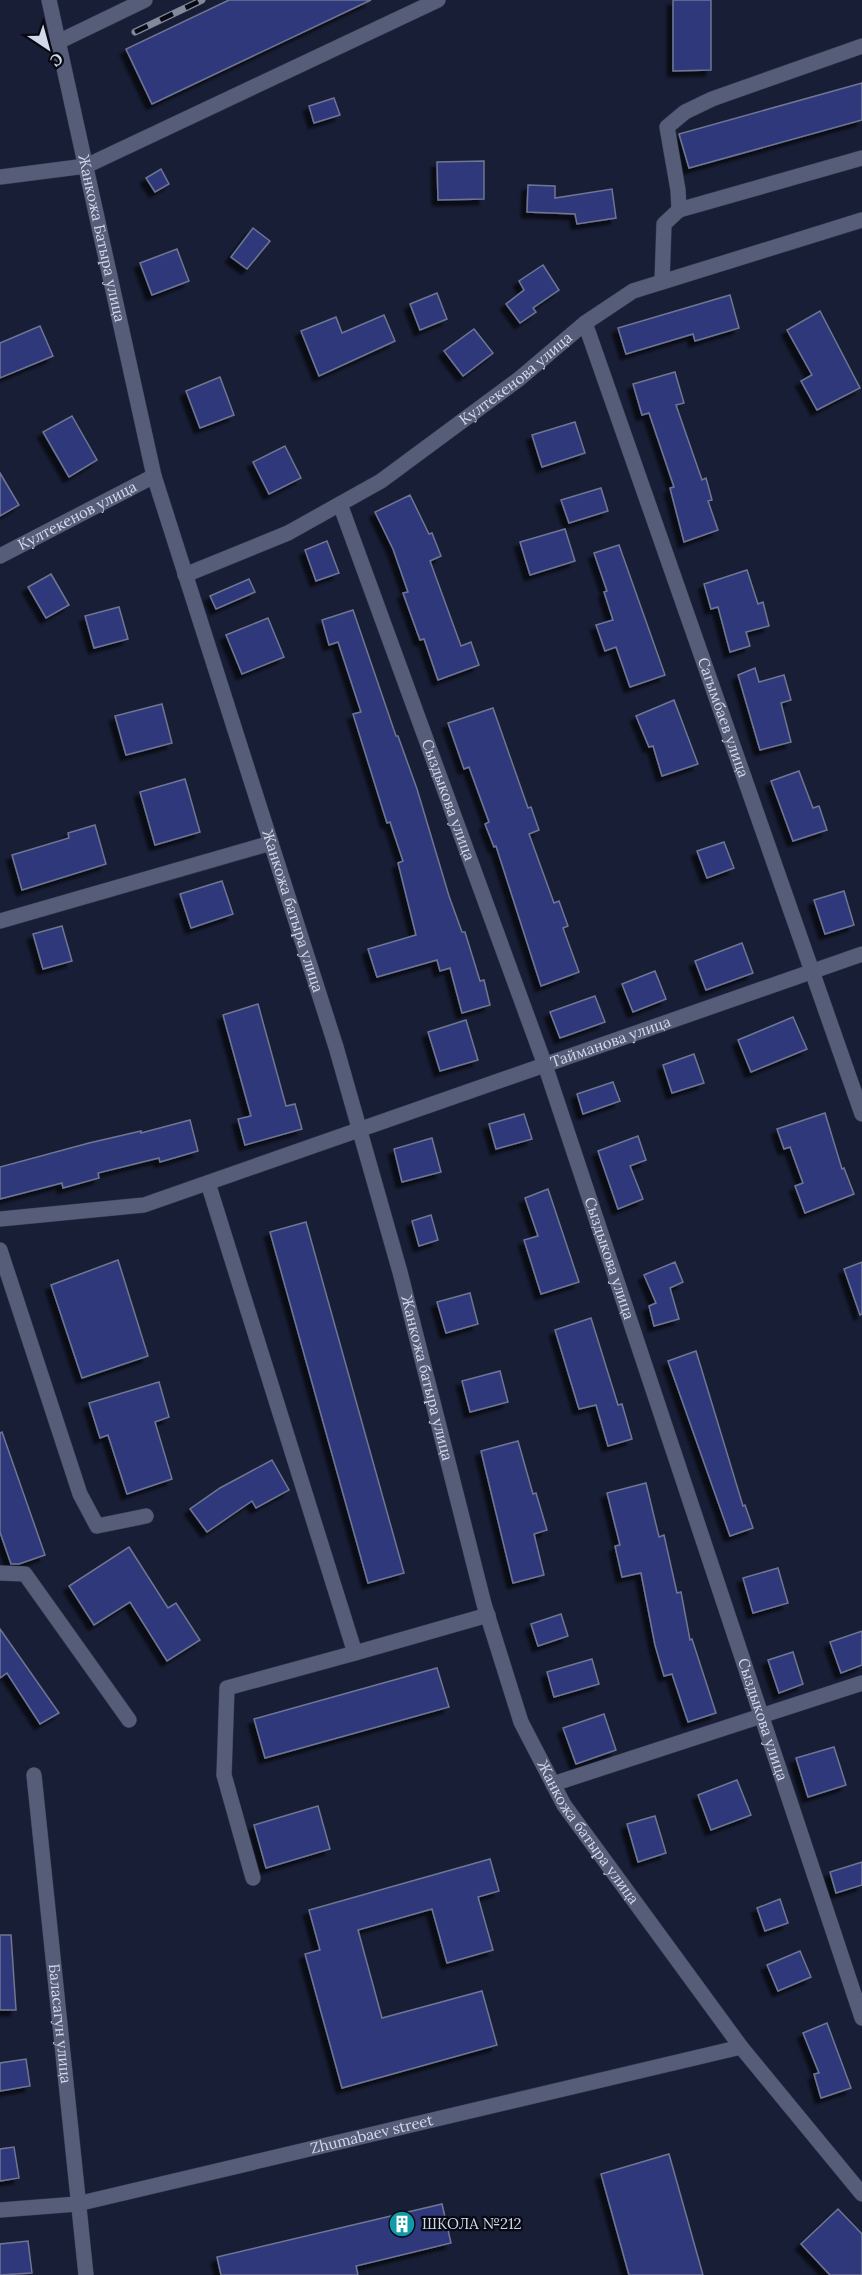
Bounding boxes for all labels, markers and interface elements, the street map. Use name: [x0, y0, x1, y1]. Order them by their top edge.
north arrow: [18, 18, 78, 78]
text: С: [46, 49, 67, 71]
street label: Жанкожа Батыра улица: [74, 153, 130, 324]
street label: Култекенова улица: [455, 328, 576, 429]
street label: Култекенов улица: [14, 477, 140, 554]
street label: Сагымбаев улица: [694, 655, 754, 780]
street label: Сыздыкова улица: [418, 736, 480, 863]
street label: Жанкожа батыра улица: [258, 827, 328, 995]
street label: Тайманова улица: [548, 1012, 673, 1071]
street label: Сыздыкова улица: [581, 1194, 639, 1322]
street label: Жанкожа батыра улица: [397, 1293, 457, 1463]
street label: Сыздыкова улица: [734, 1656, 792, 1783]
street label: Жанкожа батыра улица: [533, 1757, 643, 1908]
street label: Баласагун улица: [45, 1963, 76, 2085]
street label: Zhumabaev street: [308, 2110, 435, 2158]
building icon: ШКОЛА №212: [387, 2209, 417, 2239]
place label: ШКОЛА №212: [422, 2214, 522, 2233]

